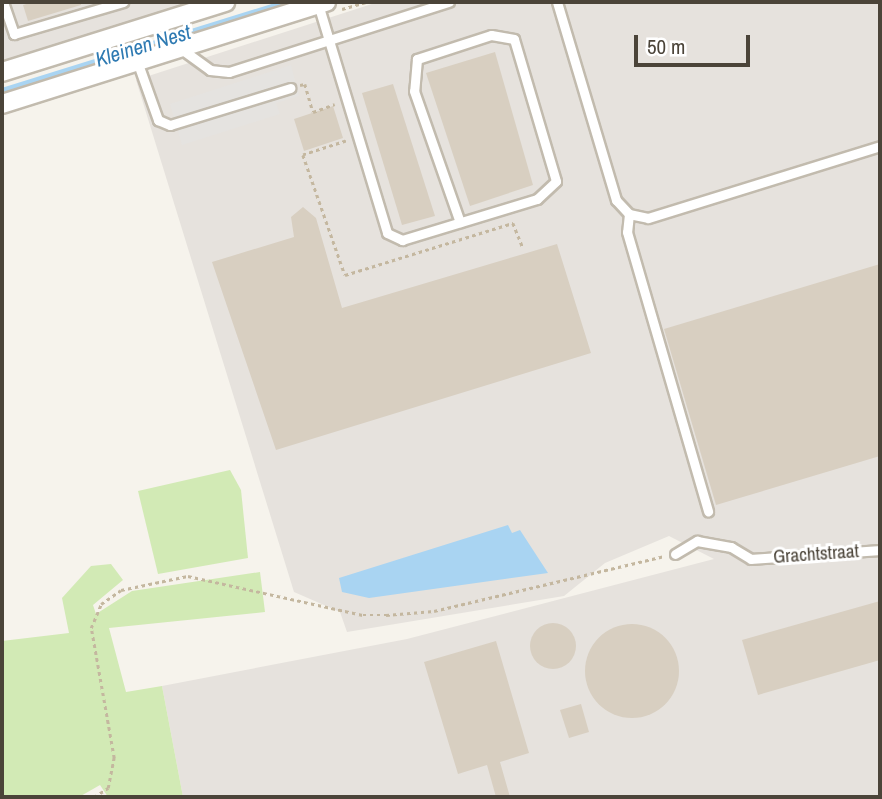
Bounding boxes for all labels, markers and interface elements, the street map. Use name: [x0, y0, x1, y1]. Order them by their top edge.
water label: Kleinen Nest: [92, 20, 194, 72]
scale bar: [637, 21, 752, 65]
text: 50 m: [647, 32, 685, 61]
street label: Grachtstraat: [772, 540, 860, 568]

